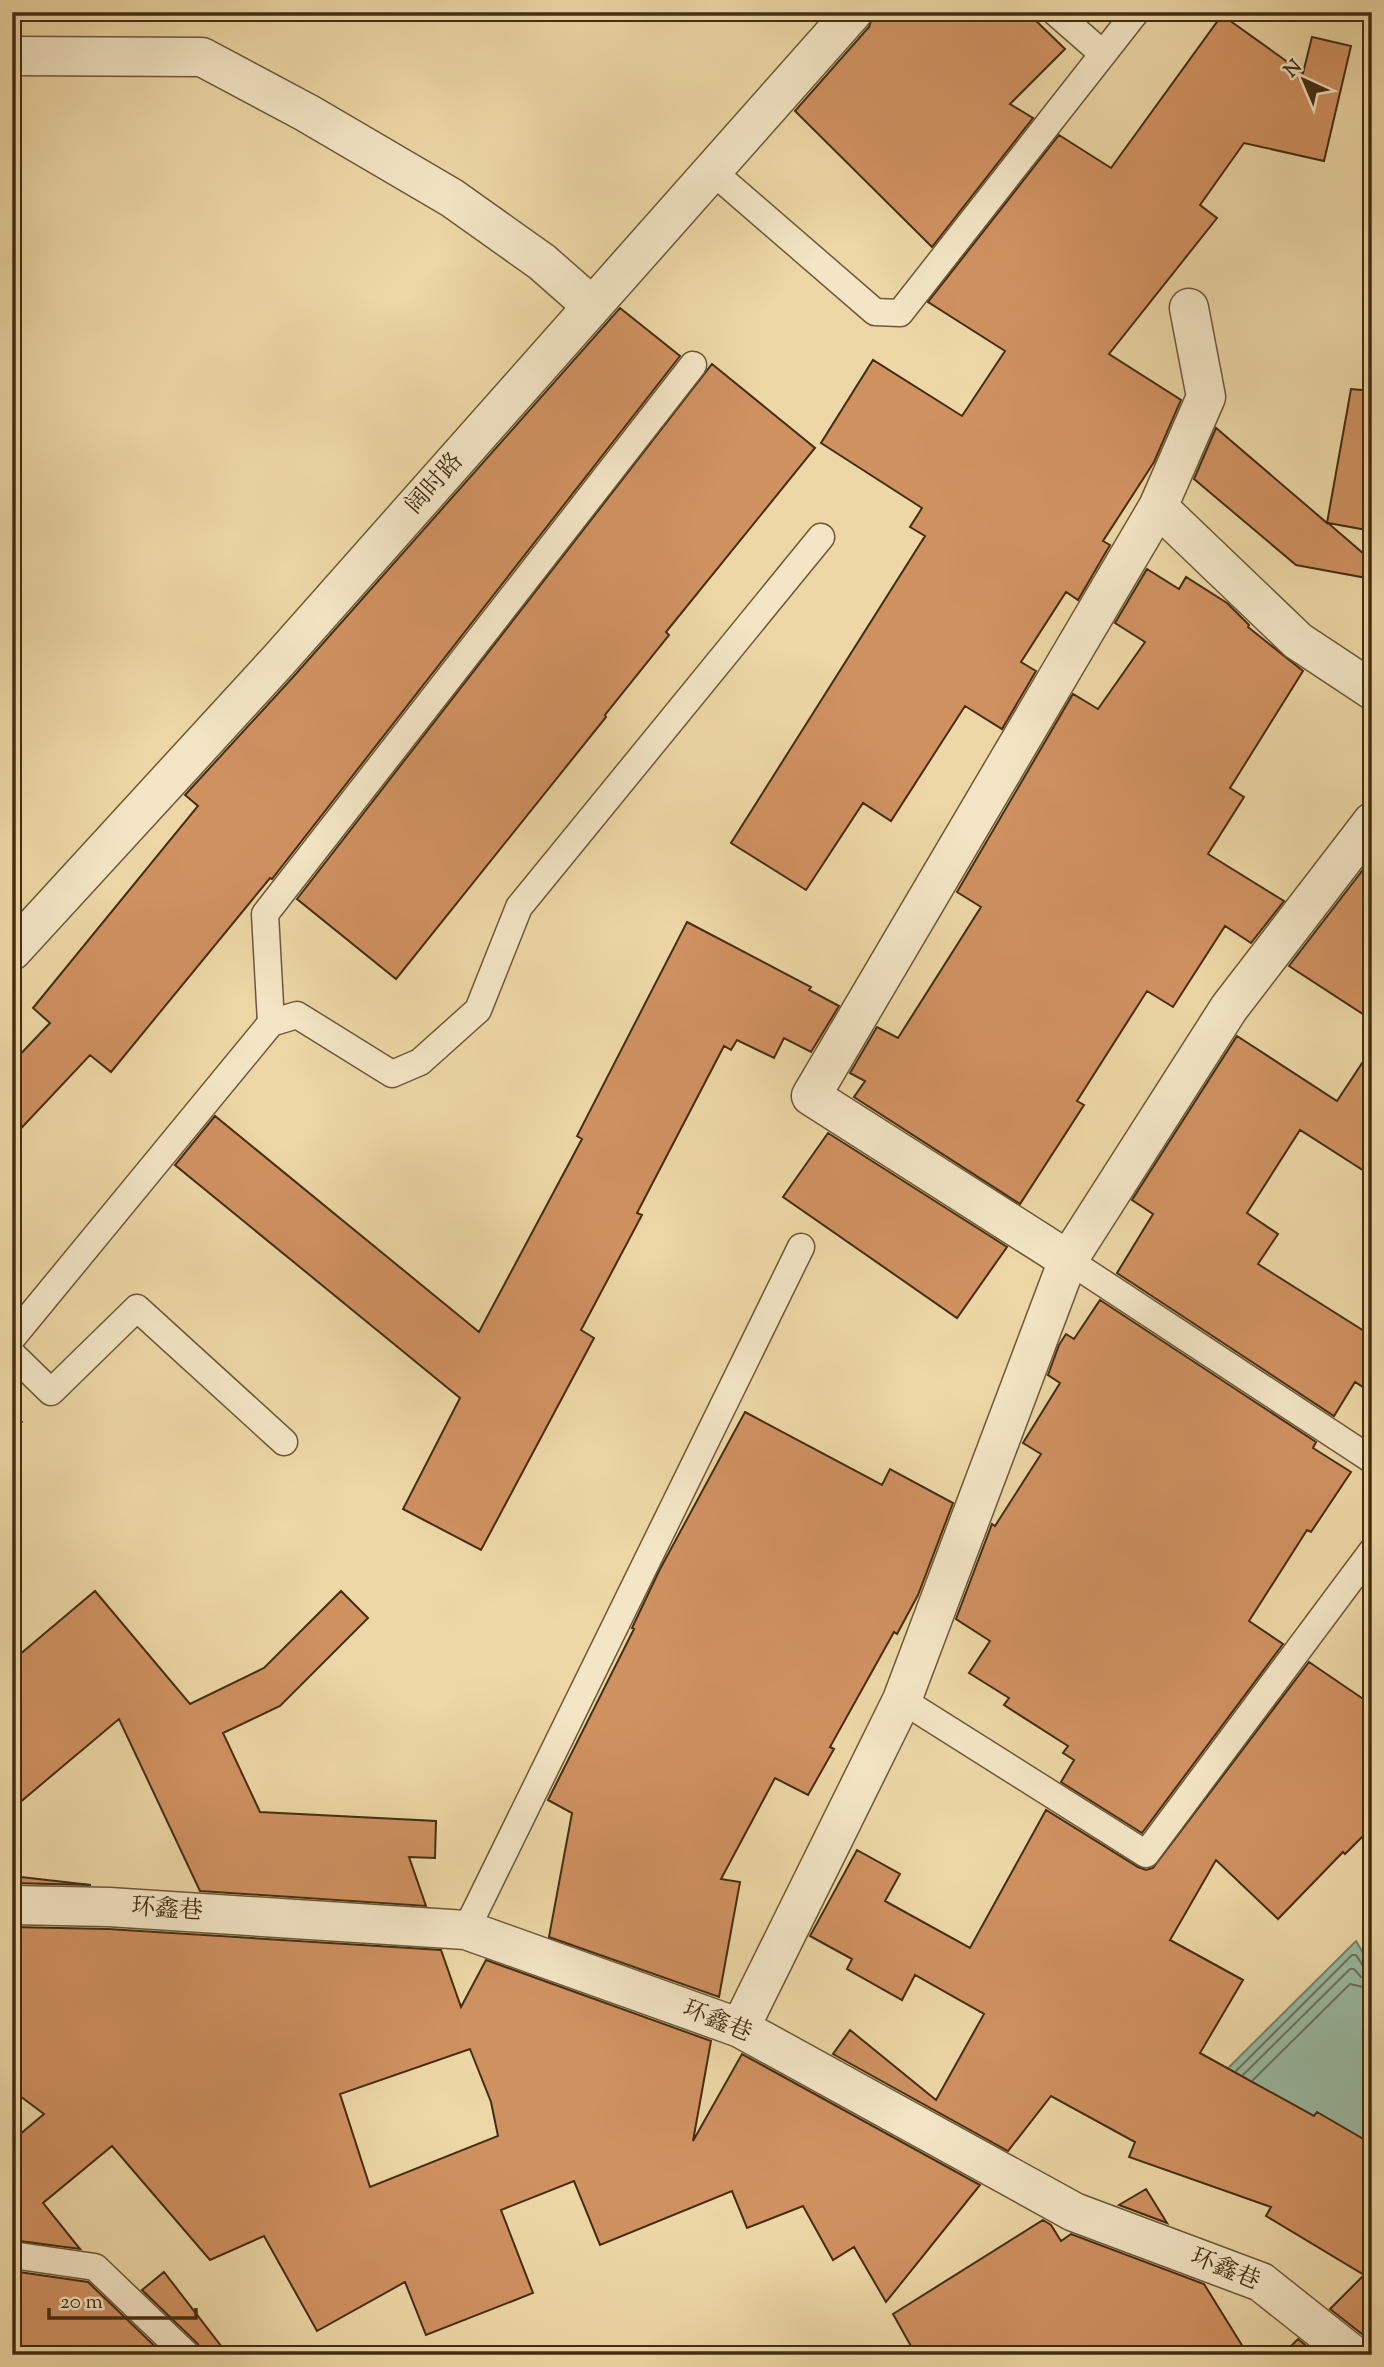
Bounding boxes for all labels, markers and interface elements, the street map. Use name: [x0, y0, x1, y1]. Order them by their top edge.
north arrow: [1268, 46, 1338, 116]
text: N: [1279, 55, 1309, 85]
street label: 阔时路: [398, 446, 472, 522]
street label: 环鑫巷: [130, 1891, 204, 1929]
street label: 环鑫巷: [677, 1993, 757, 2051]
street label: 环鑫巷: [1185, 2241, 1265, 2299]
scale bar: [49, 2276, 196, 2320]
text: 20 m: [60, 2288, 103, 2318]

